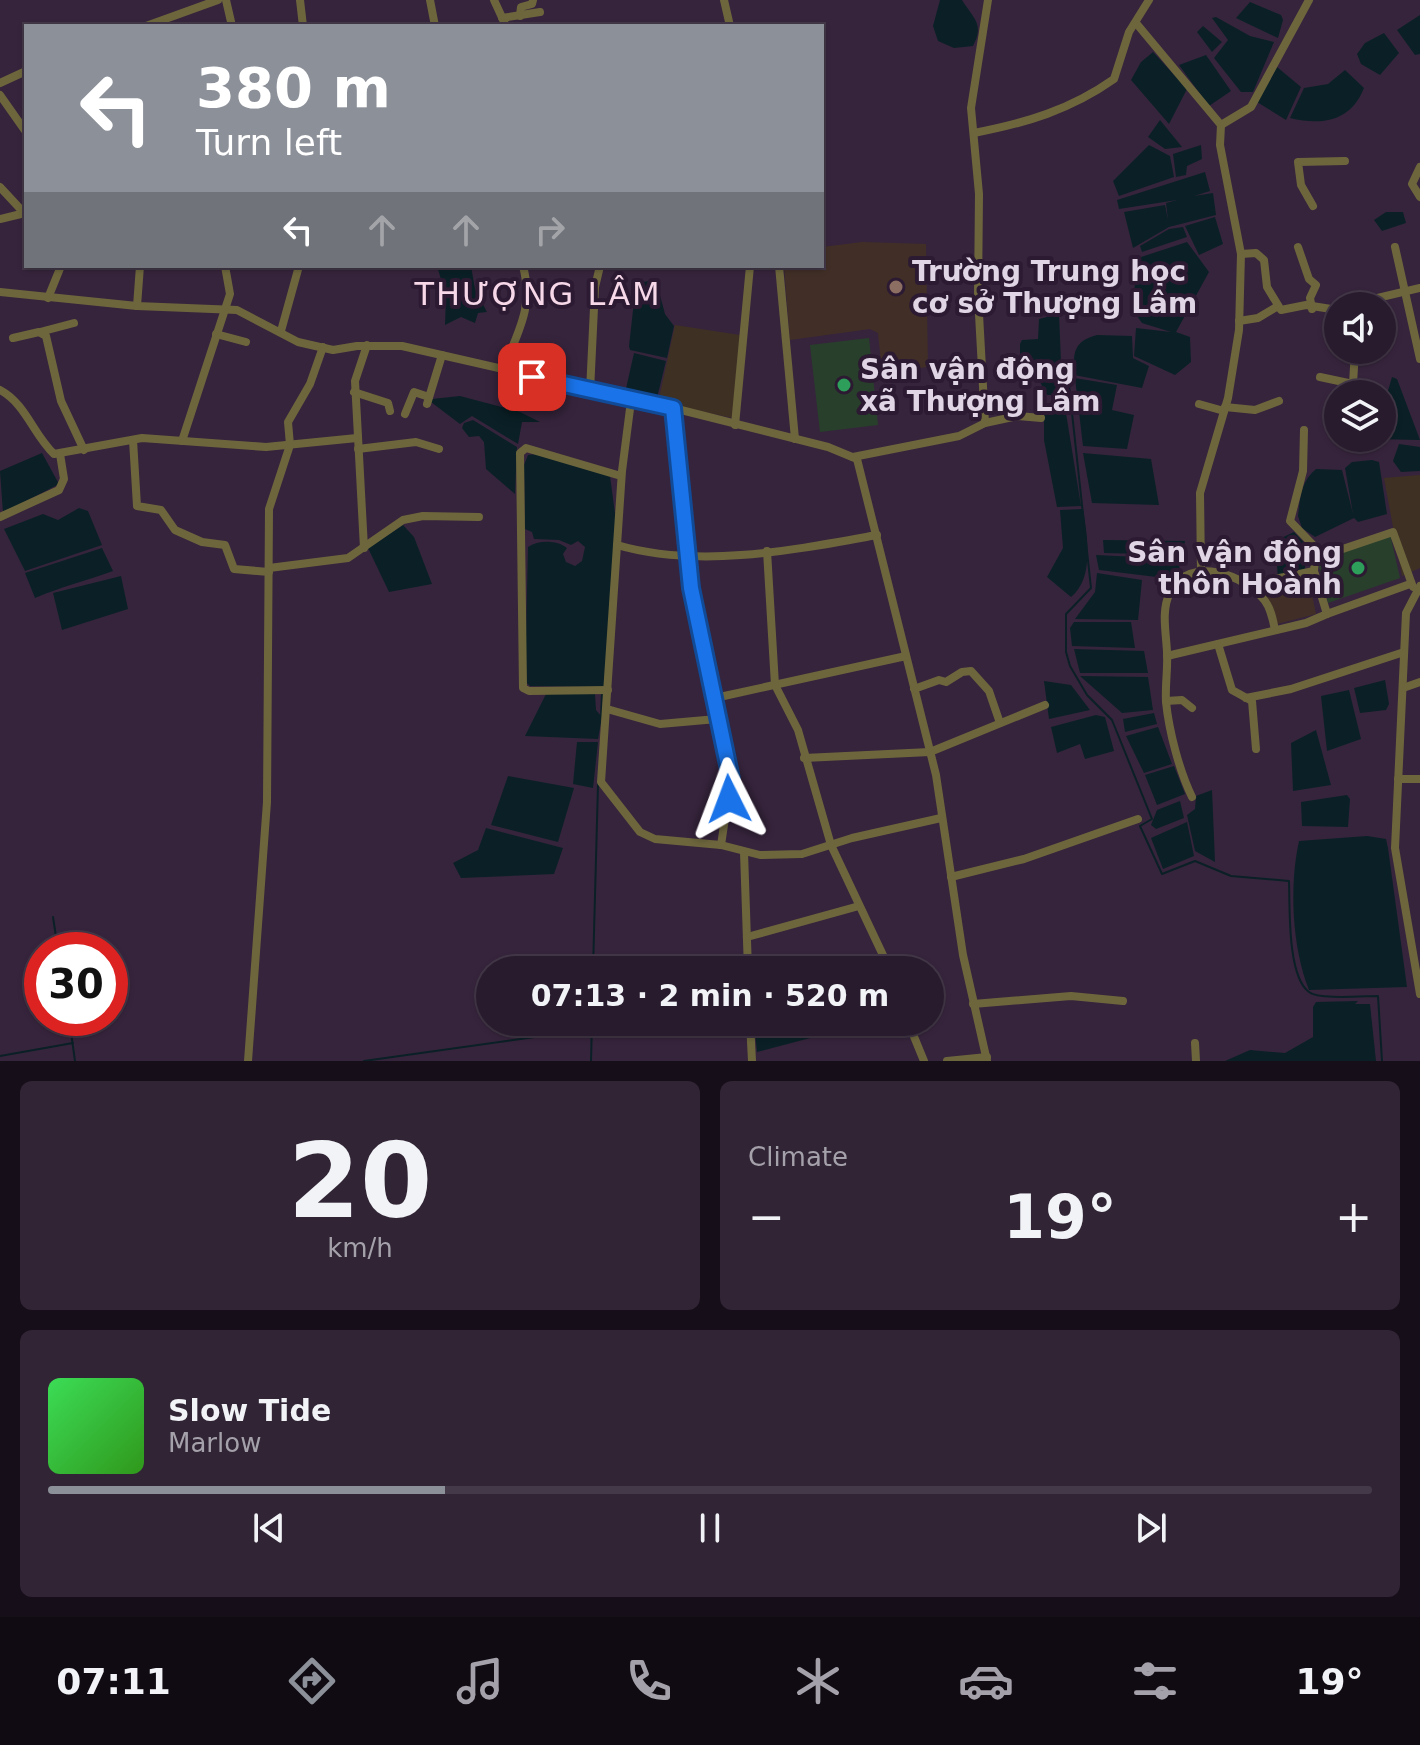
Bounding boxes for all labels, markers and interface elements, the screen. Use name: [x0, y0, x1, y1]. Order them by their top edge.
text: 380 m: [196, 55, 391, 120]
icon: left: [64, 56, 168, 160]
text: Turn left: [196, 122, 342, 163]
icon: left: [276, 208, 320, 252]
icon: ahead: [360, 208, 404, 252]
icon: ahead: [444, 208, 488, 252]
icon: right: [528, 208, 572, 252]
place label: Trường Trung học cơ sở Thượng Lâm: [912, 255, 1197, 320]
district label: THƯỢNG LÂM: [413, 275, 662, 313]
marker: Trường Trung học cơ sở Thượng Lâm: [887, 278, 905, 296]
map controls: [1324, 292, 1396, 452]
button: sound: [1324, 292, 1396, 364]
pin: [498, 343, 566, 411]
place label: Sân vận động xã Thượng Lâm: [860, 353, 1101, 418]
icon: arrive: [510, 355, 554, 399]
marker: Sân vận động xã Thượng Lâm: [835, 376, 853, 394]
button: layers: [1324, 380, 1396, 452]
place label: Sân vận động thôn Hoành: [1127, 536, 1342, 601]
marker: Sân vận động thôn Hoành: [1349, 559, 1367, 577]
position arrow: [687, 757, 771, 841]
speed limit sign: 30: [24, 932, 128, 1036]
text: 07:13 · 2 min · 520 m: [531, 978, 889, 1013]
text: 20: [288, 1120, 432, 1242]
text: Climate: [748, 1142, 848, 1172]
text: 19°: [1003, 1182, 1117, 1252]
text: −: [748, 1191, 785, 1242]
text: +: [1335, 1191, 1372, 1242]
text: km/h: [327, 1233, 393, 1263]
text: Slow Tide: [168, 1393, 331, 1428]
text: Marlow: [168, 1428, 261, 1458]
icon: previous: [247, 1506, 291, 1550]
icon: pause: [688, 1506, 732, 1550]
icon: next: [1129, 1506, 1173, 1550]
icon: directions: [284, 1653, 340, 1709]
icon: music: [452, 1653, 508, 1709]
icon: phone: [621, 1653, 677, 1709]
icon: climate: [790, 1653, 846, 1709]
icon: car: [958, 1653, 1014, 1709]
icon: filters: [1127, 1653, 1183, 1709]
text: 07:11: [56, 1661, 171, 1702]
text: 19°: [1296, 1661, 1364, 1702]

